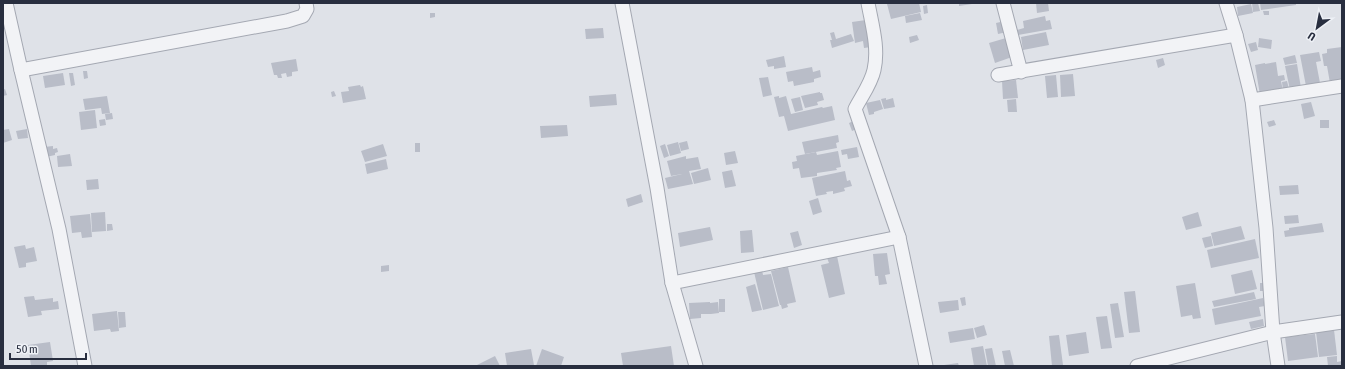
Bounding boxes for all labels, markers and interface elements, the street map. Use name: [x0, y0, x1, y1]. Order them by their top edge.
north arrow: [1297, 8, 1337, 48]
text: U: [1306, 30, 1318, 43]
scale bar: [10, 335, 86, 361]
text: 50 m: [16, 342, 38, 356]

